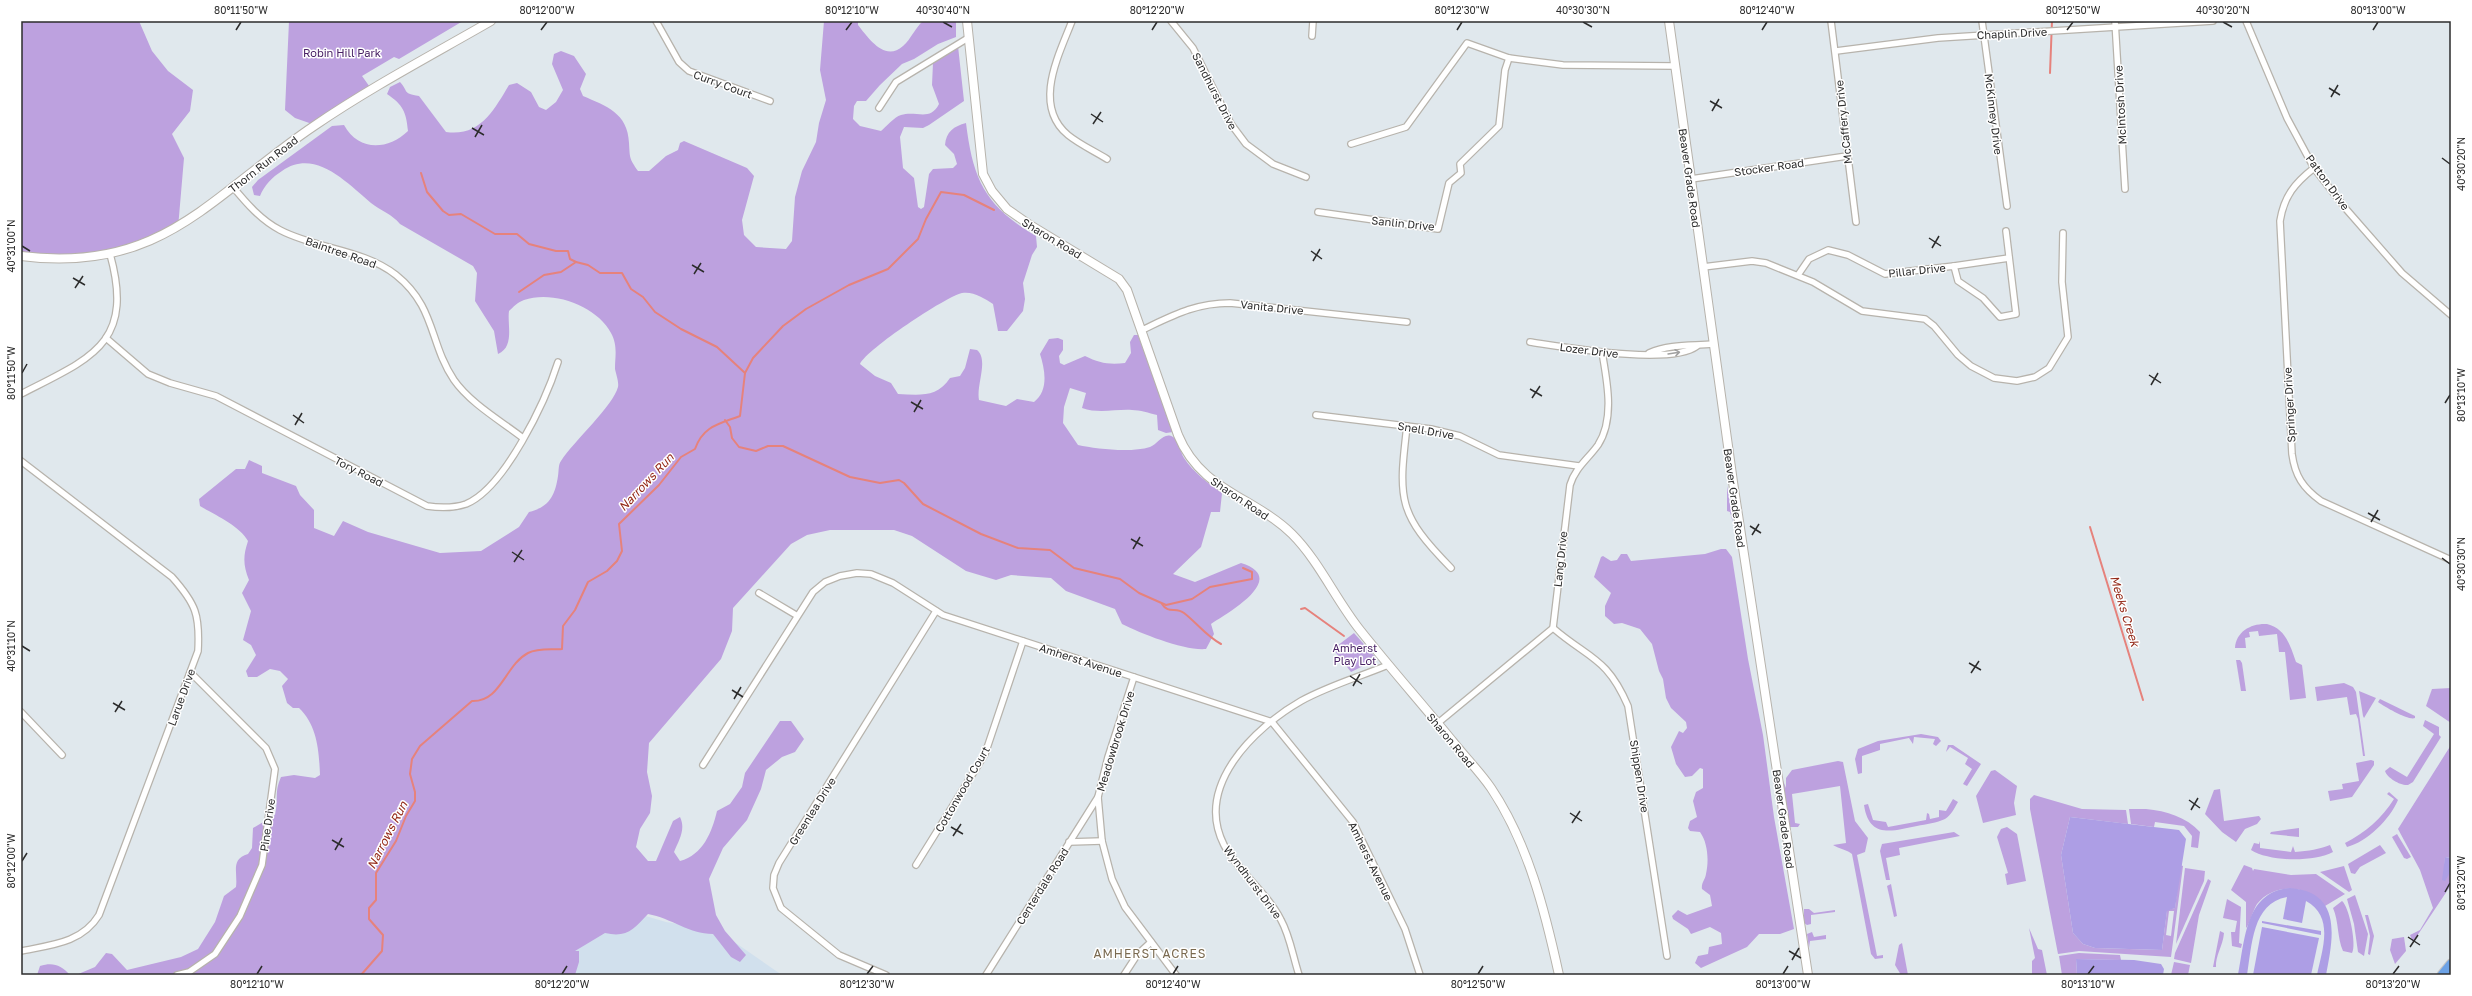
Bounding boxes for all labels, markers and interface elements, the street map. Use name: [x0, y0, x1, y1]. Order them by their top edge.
text: 80°11'50"W: [214, 4, 268, 16]
text: 80°12'00"W: [519, 4, 575, 16]
text: 80°12'10"W: [825, 4, 879, 16]
text: 40°30'40"N: [916, 4, 970, 16]
text: 80°12'20"W: [1130, 4, 1185, 16]
text: 80°12'30"W: [1435, 4, 1490, 16]
text: 40°30'30"N: [1556, 4, 1610, 16]
text: 80°12'40"W: [1739, 4, 1795, 16]
text: 80°12'50"W: [2046, 4, 2101, 16]
text: 40°30'20"N: [2196, 4, 2250, 16]
text: 80°13'00"W: [2350, 4, 2406, 16]
street label: Chaplin Drive: [1976, 25, 2048, 41]
park label: Robin Hill Park: [303, 46, 381, 59]
street label: Sandhurst Drive: [1190, 50, 1240, 132]
street label: McIntosh Drive: [2111, 65, 2129, 145]
street label: Curry Court: [692, 67, 754, 101]
street label: McKinney Drive: [1983, 73, 2005, 155]
street label: McCaffery Drive: [1832, 79, 1854, 165]
street label: Beaver Grade Road: [1677, 128, 1703, 228]
street label: Thorn Run Road: [226, 133, 300, 195]
text: 40°30'20"N: [2455, 137, 2467, 191]
street label: Patton Drive: [2304, 152, 2352, 212]
street label: Stocker Road: [1733, 156, 1805, 178]
street label: Sanlin Drive: [1371, 213, 1435, 233]
street label: Sharon Road: [1020, 215, 1084, 261]
text: 40°31'00"N: [5, 220, 17, 273]
street label: Baintree Road: [304, 234, 378, 270]
street label: Pillar Drive: [1888, 261, 1946, 279]
street label: Vanita Drive: [1240, 297, 1304, 317]
street label: Lozer Drive: [1559, 340, 1619, 360]
text: 80°11'50"W: [5, 346, 17, 400]
one-way arrow: [1667, 349, 1680, 357]
street label: Springer Drive: [2281, 367, 2297, 443]
text: 80°13'10"W: [2455, 368, 2467, 422]
street label: Snell Drive: [1397, 419, 1455, 441]
street label: Beaver Grade Road: [1722, 448, 1748, 548]
water label: Narrows Run: [615, 449, 677, 514]
street label: Tory Road: [332, 453, 386, 489]
street label: Sharon Road: [1208, 474, 1272, 522]
street label: Lang Drive: [1551, 530, 1569, 588]
text: 40°30'30"N: [2455, 537, 2467, 591]
water label: Meeks Creek: [2107, 574, 2143, 650]
text: 40°31'10"N: [5, 620, 17, 672]
street label: Amherst Avenue: [1038, 640, 1124, 680]
park label: Amherst Play Lot: [1333, 641, 1377, 667]
street label: Larue Drive: [165, 667, 197, 727]
street label: Meadowbrook Drive: [1093, 689, 1137, 793]
street label: Sharon Road: [1424, 710, 1478, 770]
street label: Shippen Drive: [1628, 739, 1652, 813]
street label: Cottonwood Court: [932, 744, 992, 834]
street label: Beaver Grade Road: [1771, 769, 1797, 869]
street label: Greenlea Drive: [786, 775, 838, 847]
street label: Pine Drive: [257, 798, 277, 852]
water label: Narrows Run: [364, 798, 411, 871]
street label: Amherst Avenue: [1346, 819, 1396, 903]
text: 80°12'00"W: [5, 833, 17, 889]
street label: Wyndhurst Drive: [1221, 843, 1285, 921]
street label: Centerdale Road: [1013, 845, 1071, 927]
text: 80°13'20"W: [2455, 855, 2467, 910]
district label: AMHERST ACRES: [1093, 946, 1207, 961]
text: 80°12'10"W: [230, 978, 284, 990]
text: 80°12'20"W: [535, 978, 590, 990]
text: 80°12'30"W: [840, 978, 895, 990]
text: 80°12'40"W: [1145, 978, 1201, 990]
text: 80°12'50"W: [1451, 978, 1506, 990]
text: 80°13'00"W: [1755, 978, 1811, 990]
text: 80°13'10"W: [2061, 978, 2115, 990]
text: 80°13'20"W: [2366, 978, 2421, 990]

